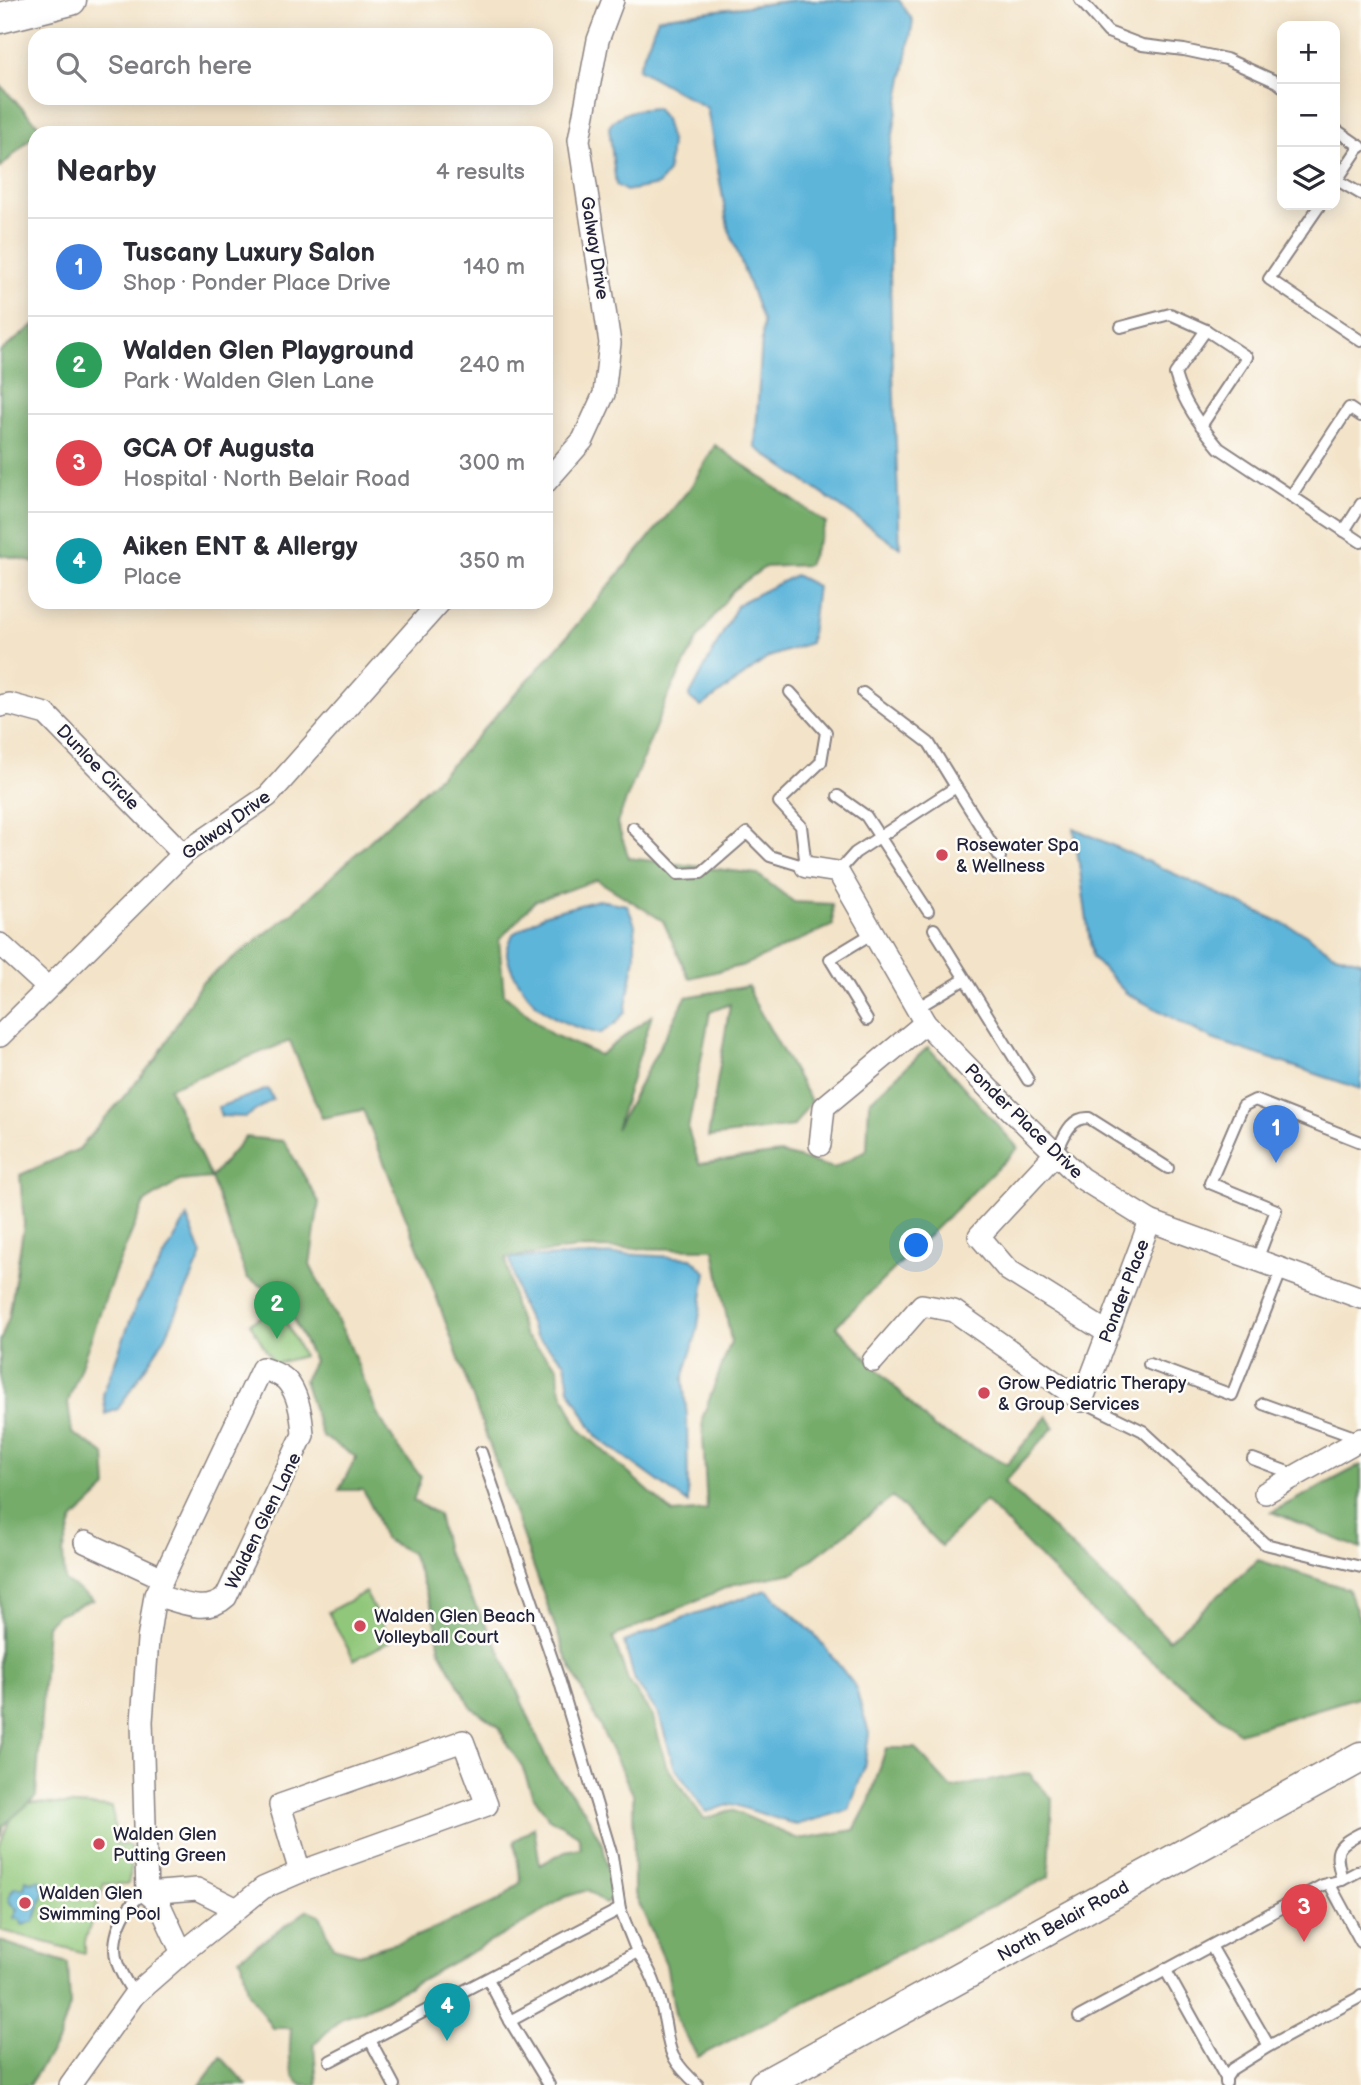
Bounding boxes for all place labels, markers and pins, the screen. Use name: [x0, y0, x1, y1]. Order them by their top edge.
place label: Rosewater Spa & Wellness: [956, 835, 1079, 877]
marker: Rosewater Spa & Wellness: [934, 847, 950, 863]
pin: 1: [1253, 1105, 1299, 1163]
pin: 2: [254, 1281, 300, 1339]
place label: Grow Pediatric Therapy & Group Services: [998, 1373, 1187, 1415]
marker: Grow Pediatric Therapy & Group Services: [976, 1385, 992, 1401]
place label: Walden Glen Beach Volleyball Court: [374, 1606, 535, 1648]
marker: Walden Glen Beach Volleyball Court: [352, 1618, 368, 1634]
place label: Walden Glen Putting Green: [113, 1824, 226, 1866]
marker: Walden Glen Putting Green: [91, 1836, 107, 1852]
place label: Walden Glen Swimming Pool: [39, 1883, 161, 1925]
pin: 3: [1281, 1884, 1327, 1942]
marker: Walden Glen Swimming Pool: [17, 1895, 33, 1911]
pin: 4: [424, 1983, 470, 2041]

